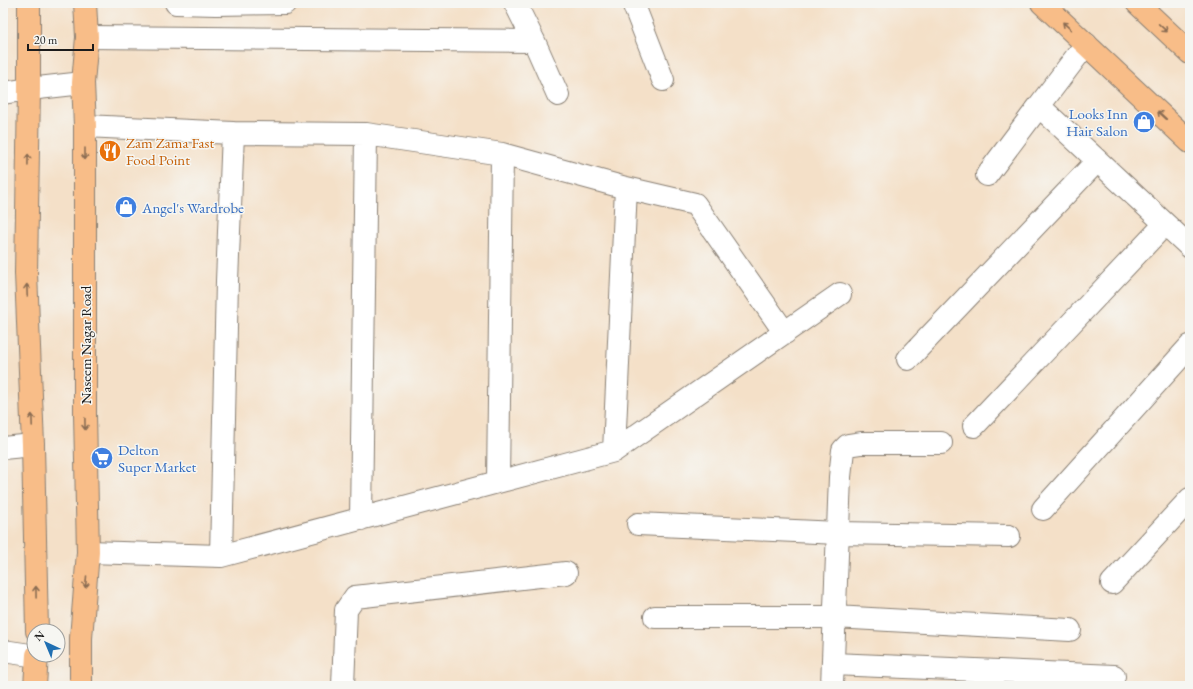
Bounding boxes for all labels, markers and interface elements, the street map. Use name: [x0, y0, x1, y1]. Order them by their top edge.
one-way arrow: [1062, 22, 1072, 31]
one-way arrow: [1158, 23, 1168, 33]
scale bar: [28, 26, 93, 52]
text: 20 m: [34, 32, 58, 48]
place label: Looks Inn Hair Salon: [1066, 104, 1128, 140]
shop icon: Looks Inn Hair Salon: [1131, 109, 1157, 135]
one-way arrow: [1157, 111, 1167, 120]
place label: Zam Zama Fast Food Point: [126, 133, 214, 169]
restaurant icon: Zam Zama Fast Food Point: [97, 138, 123, 164]
one-way arrow: [81, 147, 89, 160]
one-way arrow: [24, 154, 32, 167]
shop icon: Angel's Wardrobe: [113, 194, 139, 220]
place label: Angel's Wardrobe: [141, 198, 244, 217]
one-way arrow: [23, 284, 31, 297]
street label: Naseem Nagar Road: [76, 285, 95, 404]
one-way arrow: [28, 414, 36, 427]
one-way arrow: [82, 417, 89, 430]
place label: Delton Super Market: [118, 440, 197, 476]
supermarket icon: Delton Super Market: [89, 445, 115, 471]
one-way arrow: [82, 575, 89, 588]
one-way arrow: [32, 586, 40, 599]
north arrow: [26, 623, 66, 663]
text: N: [31, 628, 47, 644]

